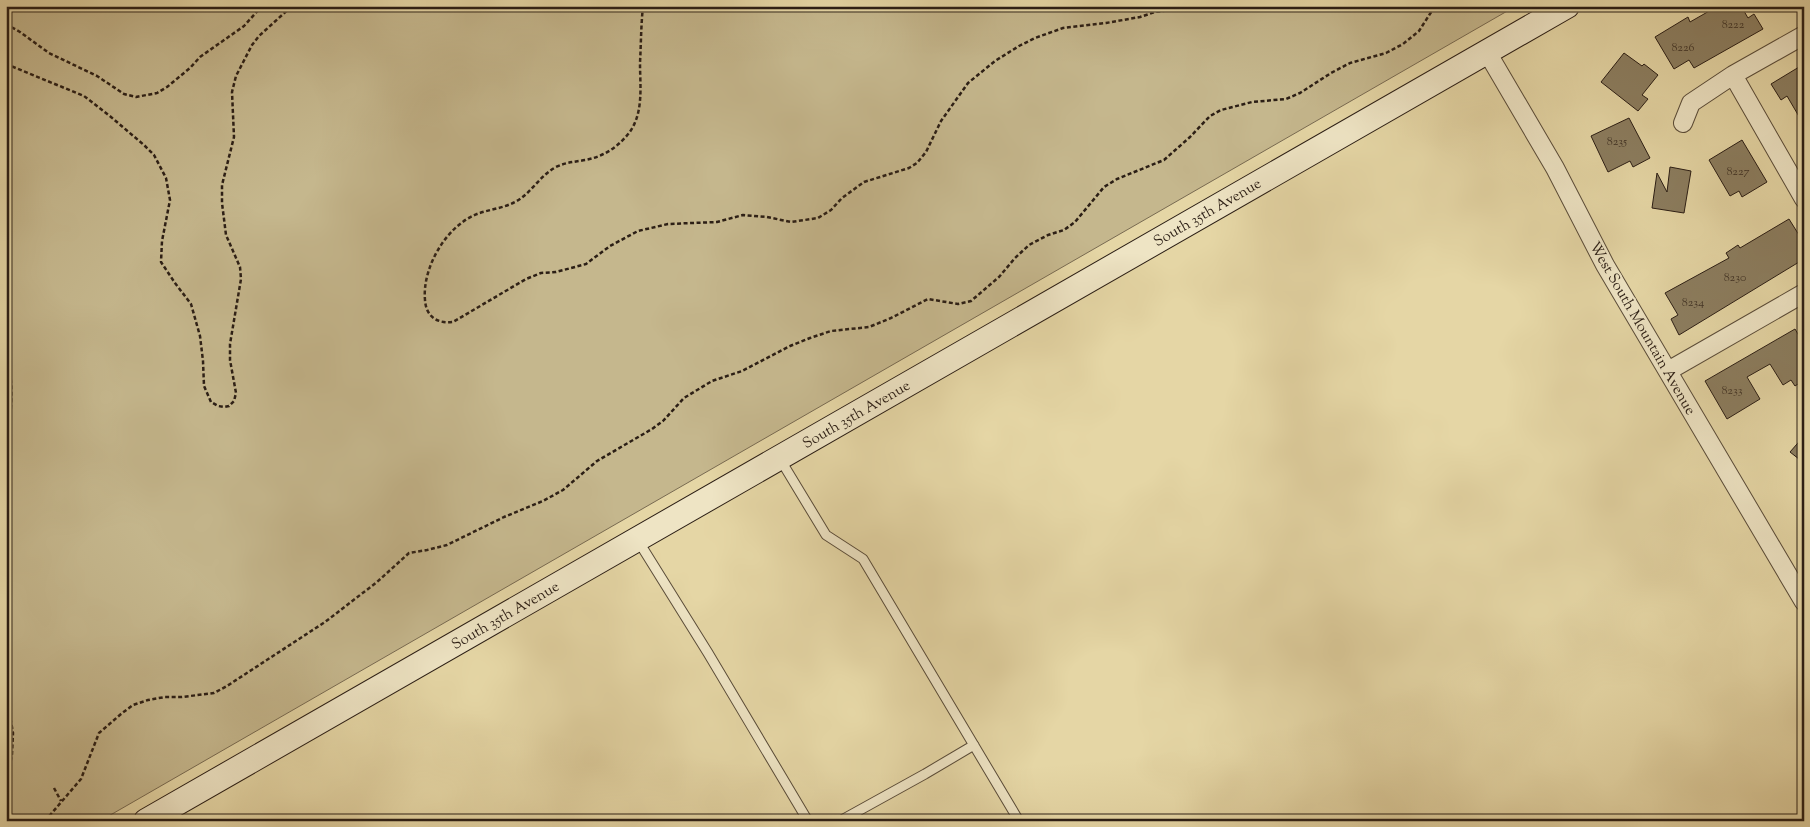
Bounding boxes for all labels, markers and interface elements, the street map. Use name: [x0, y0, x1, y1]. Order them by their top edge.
house number: 8222: [1722, 16, 1745, 34]
house number: 8226: [1671, 39, 1695, 57]
house number: 8235: [1607, 133, 1627, 151]
house number: 8227: [1726, 163, 1750, 181]
street label: South 35th Avenue: [1150, 174, 1266, 253]
street label: West South Mountain Avenue: [1583, 238, 1700, 419]
house number: 8230: [1724, 269, 1746, 287]
house number: 8234: [1682, 294, 1704, 312]
street label: South 35th Avenue: [799, 376, 915, 455]
house number: 8233: [1721, 382, 1743, 400]
street label: South 35th Avenue: [448, 577, 564, 656]

